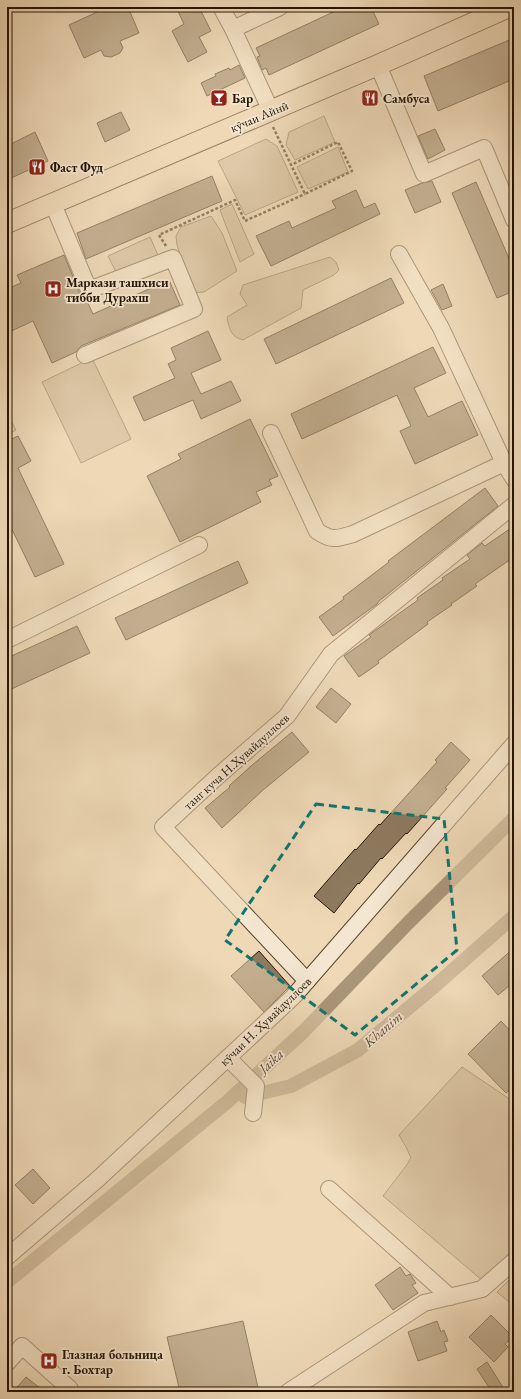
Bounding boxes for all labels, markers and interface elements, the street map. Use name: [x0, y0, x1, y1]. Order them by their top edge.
bar icon: Бар: [209, 88, 229, 108]
restaurant icon: Самбуса: [360, 88, 380, 108]
place label: Бар: [232, 90, 253, 107]
place label: Самбуса: [383, 90, 430, 107]
street label: кӯчаи Айнӣ: [227, 96, 291, 136]
restaurant icon: Фаст Фуд: [27, 157, 47, 177]
place label: Фаст Фуд: [50, 159, 103, 176]
place label: Маркази ташхиси тибби Дурахш: [66, 274, 169, 306]
hospital icon: Маркази ташхиси тибби Дурахш: [43, 279, 63, 299]
street label: танг куча Н.Ҳувайдуллоев: [180, 709, 293, 813]
street label: кӯчаи Н. Ҳувайдуллоев: [216, 973, 315, 1070]
water label: Khanim: [359, 1007, 406, 1051]
water label: Jaika: [253, 1045, 287, 1079]
place label: Глазная больница г. Бохтар: [62, 1346, 163, 1378]
hospital icon: Глазная больница г. Бохтар: [39, 1351, 59, 1371]

